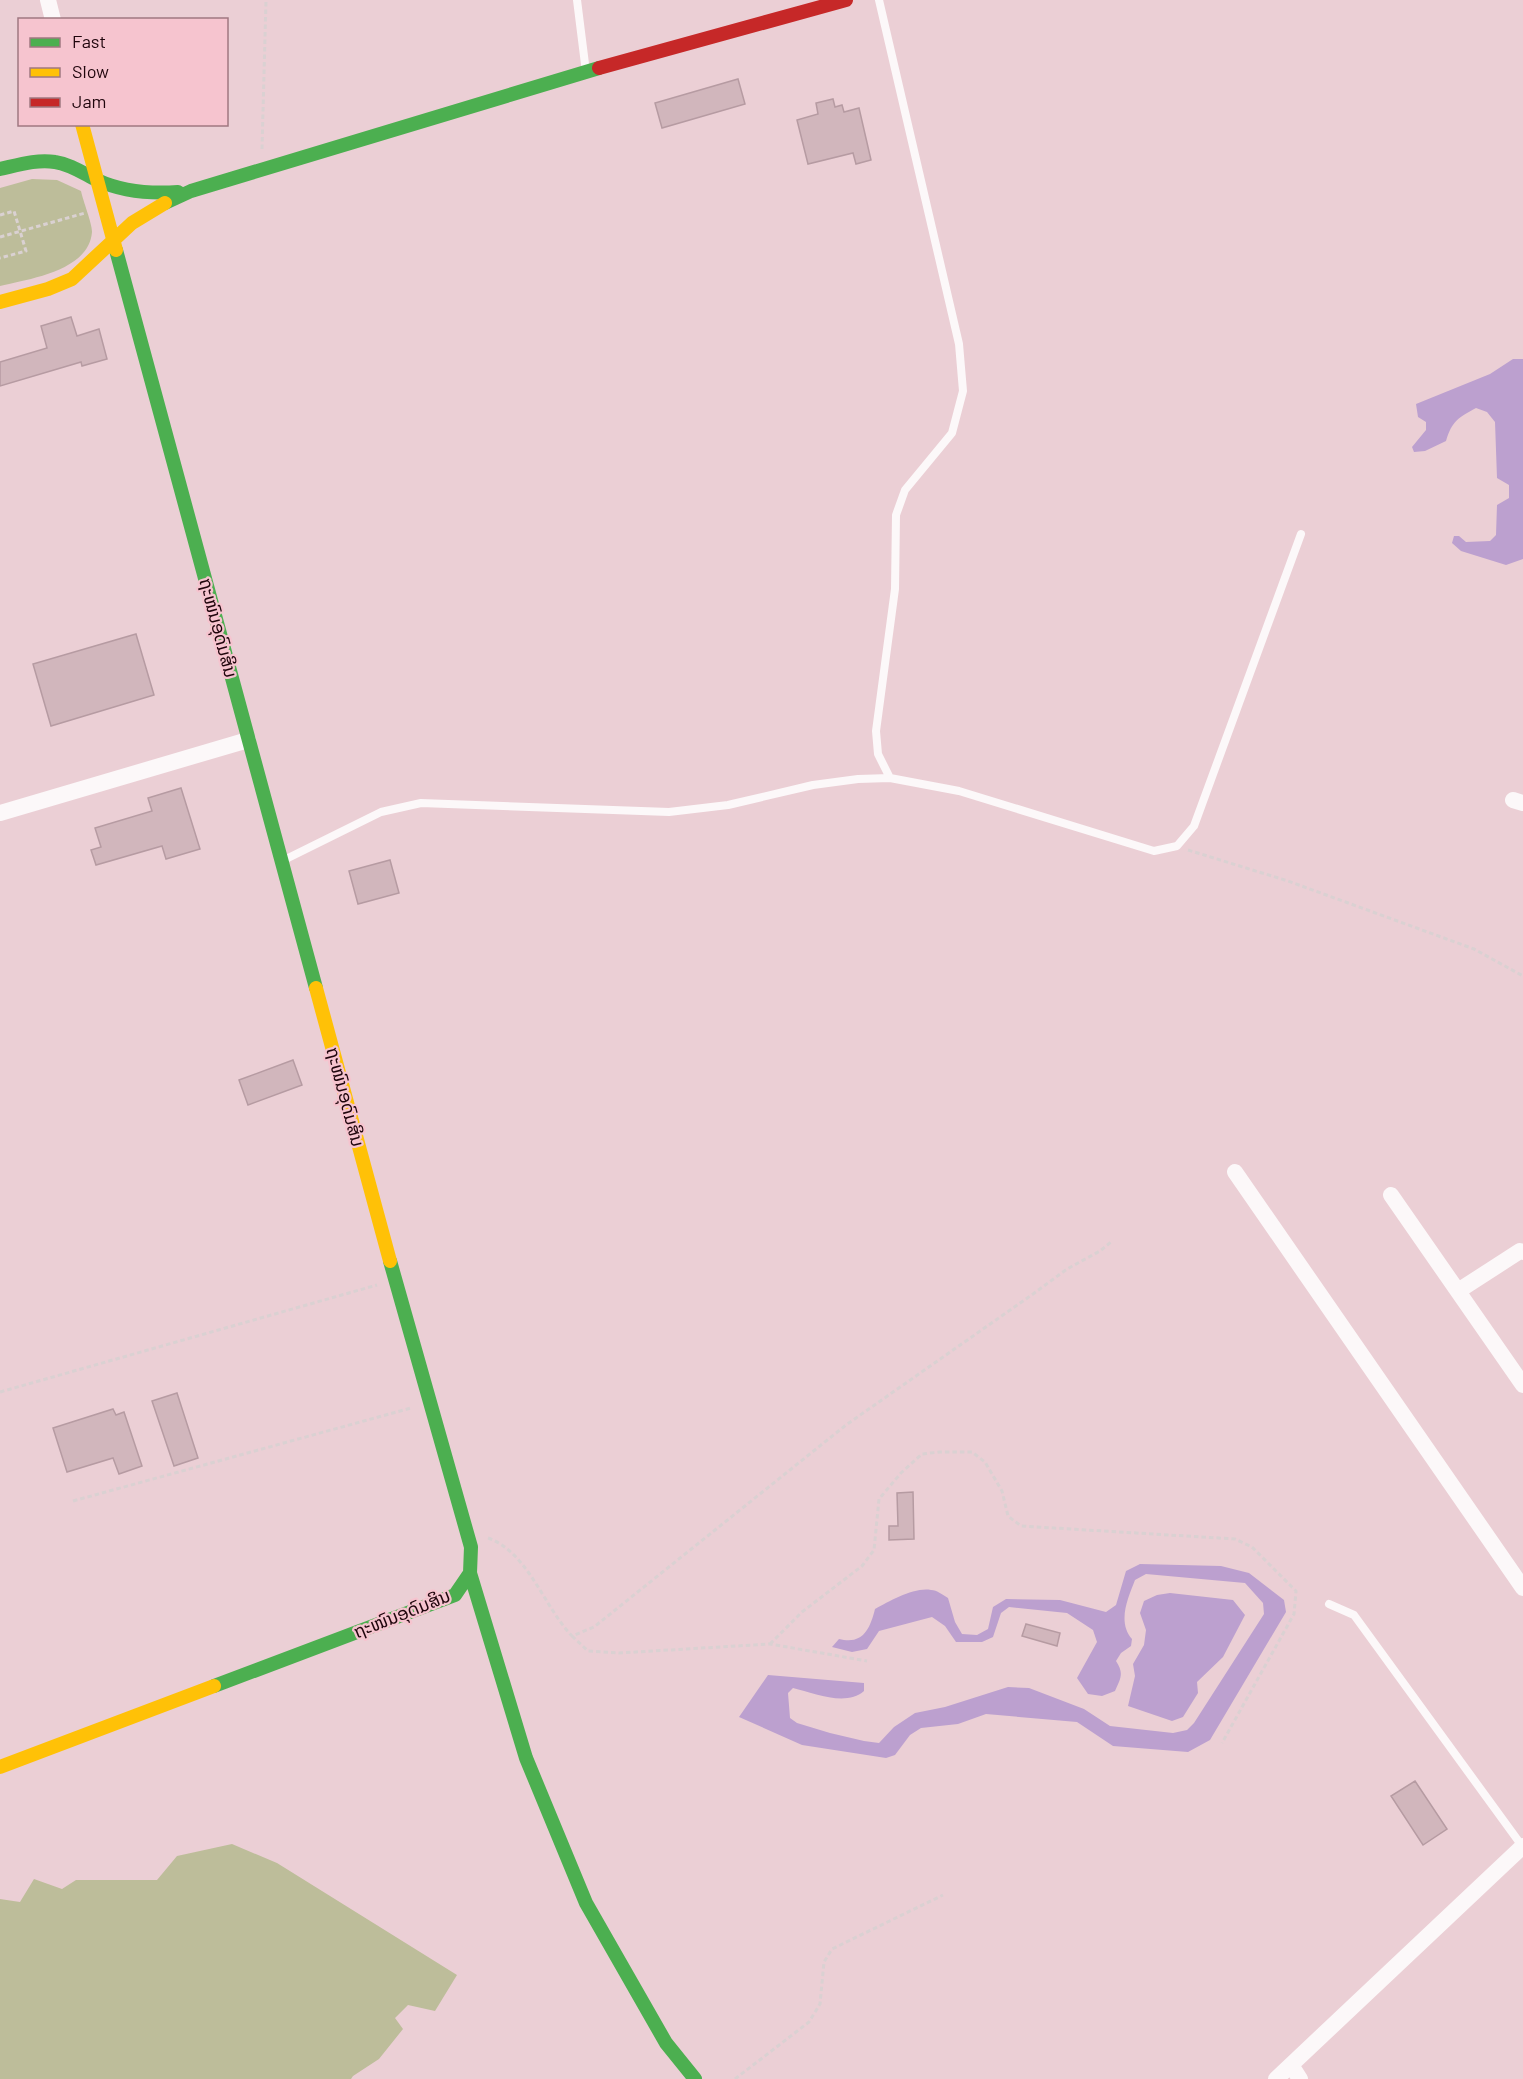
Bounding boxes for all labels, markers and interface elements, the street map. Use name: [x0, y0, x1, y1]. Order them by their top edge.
legend: [18, 18, 228, 126]
text: Fast: [72, 30, 106, 52]
text: Slow: [72, 60, 109, 82]
text: Jam: [72, 90, 106, 112]
street label: ຖະໜົນອຸດົມສິນ: [194, 575, 243, 680]
street label: ຖະໜົນອຸດົມສິນ: [321, 1044, 370, 1149]
street label: ຖະໜົນອຸດົມສິນ: [350, 1584, 454, 1643]

